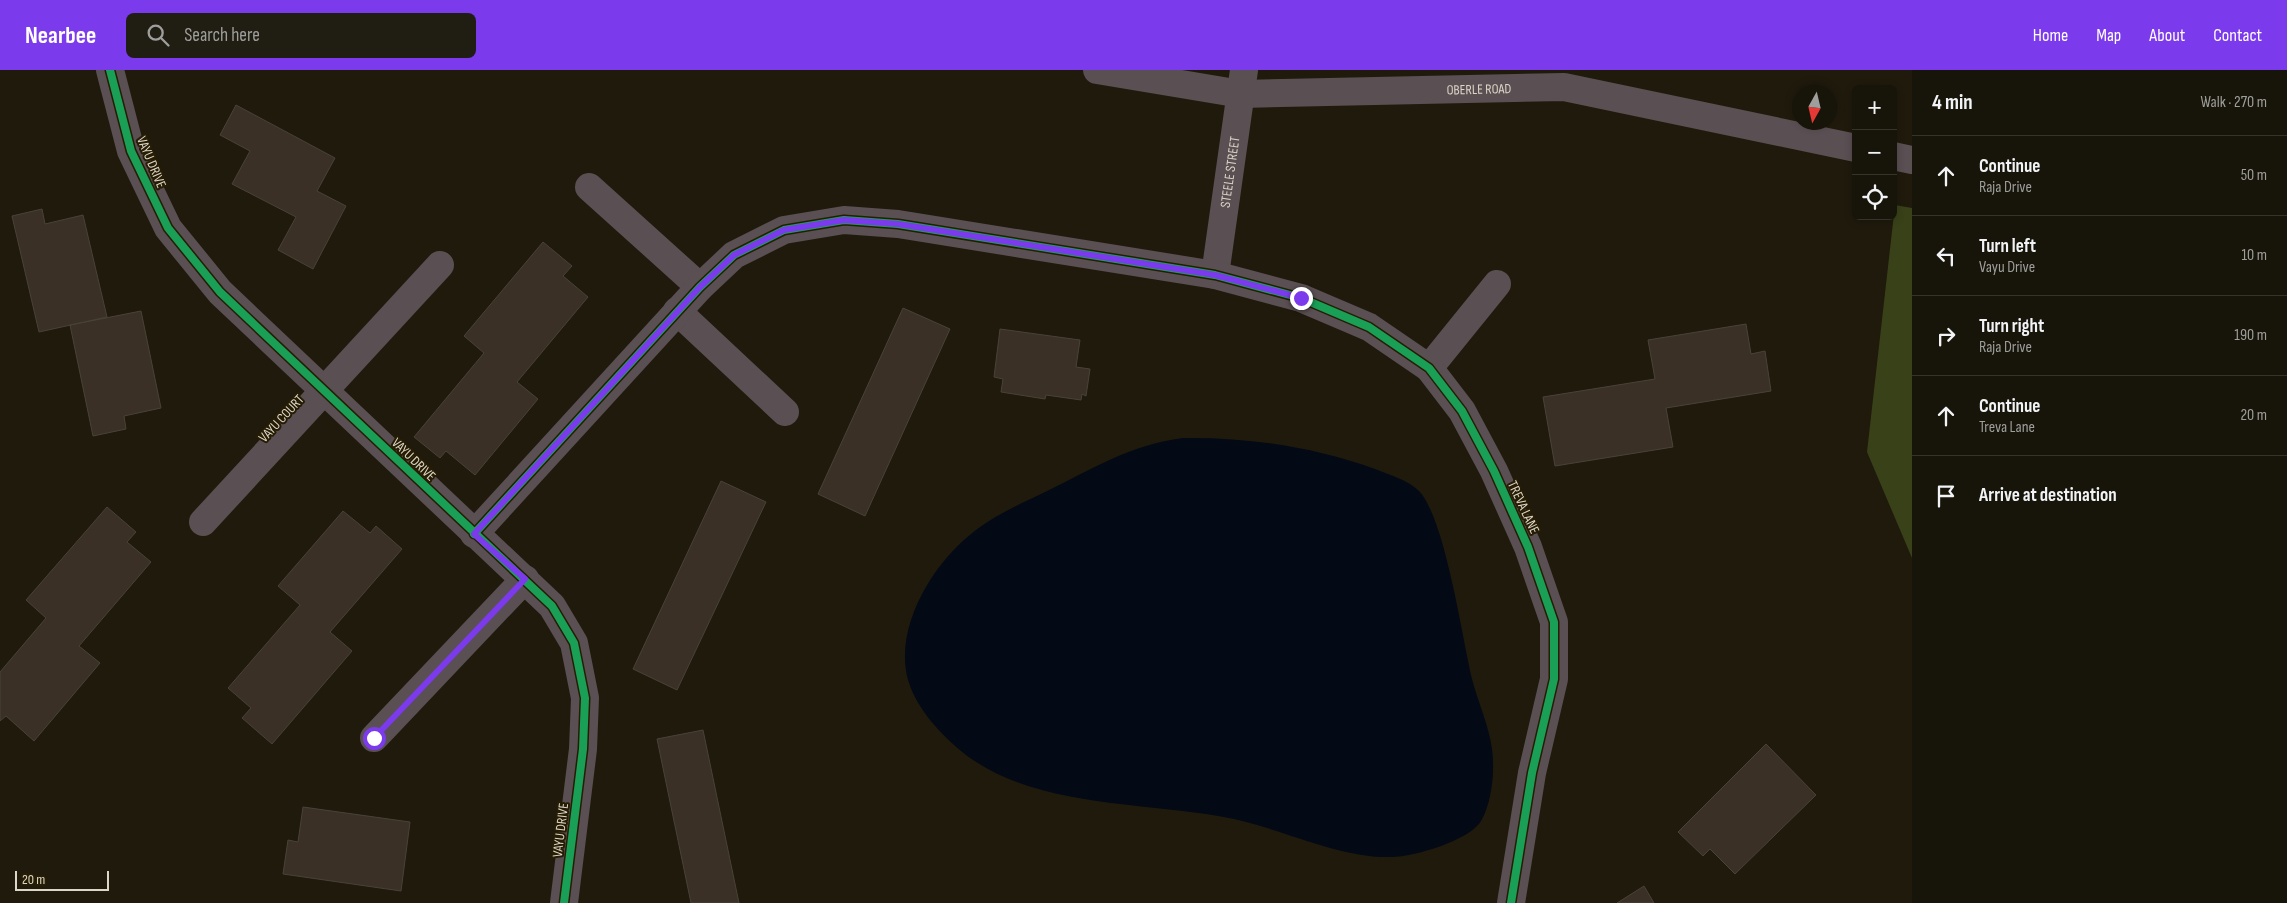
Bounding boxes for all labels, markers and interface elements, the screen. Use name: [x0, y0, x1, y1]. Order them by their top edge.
search box: [126, 13, 476, 58]
text: Nearbee: [25, 21, 96, 50]
icon: search: [144, 21, 172, 49]
text: Search here: [184, 24, 260, 47]
text: Home: [2033, 25, 2068, 46]
text: Map: [2096, 25, 2121, 46]
text: About: [2149, 25, 2185, 46]
text: Contact: [2213, 25, 2262, 46]
street label: OBERLE ROAD: [1446, 80, 1512, 99]
north arrow: [1792, 85, 1837, 130]
map controls: [1852, 85, 1897, 220]
button: +: [1852, 85, 1897, 130]
text: 4 min: [1932, 90, 1973, 115]
text: Walk · 270 m: [2201, 93, 2267, 112]
button: −: [1852, 130, 1897, 175]
street label: VAYU DRIVE: [133, 134, 170, 191]
street label: STEELE STREET: [1217, 135, 1244, 209]
text: Continue: [1979, 155, 2040, 178]
icon: ahead: [1932, 162, 1960, 190]
text: 50 m: [2241, 166, 2267, 185]
button: locate: [1852, 175, 1897, 220]
text: Raja Drive: [1979, 178, 2032, 197]
text: Turn left: [1979, 235, 2036, 258]
icon: left: [1932, 242, 1960, 270]
text: 10 m: [2241, 246, 2267, 265]
text: Vayu Drive: [1979, 258, 2035, 277]
route end: [1290, 287, 1313, 310]
text: Turn right: [1979, 315, 2044, 338]
icon: right: [1932, 322, 1960, 350]
text: 190 m: [2234, 326, 2267, 345]
text: Raja Drive: [1979, 338, 2032, 357]
street label: VAYU COURT: [255, 391, 308, 446]
text: Continue: [1979, 395, 2040, 418]
icon: ahead: [1932, 402, 1960, 430]
text: 20 m: [2240, 406, 2267, 425]
text: Treva Lane: [1979, 418, 2035, 437]
street label: VAYU DRIVE: [388, 434, 439, 485]
street label: TREVA LANE: [1504, 478, 1543, 536]
icon: arrive: [1932, 482, 1960, 510]
text: Arrive at destination: [1979, 484, 2117, 507]
route start: [363, 727, 386, 750]
street label: VAYU DRIVE: [549, 802, 572, 858]
scale bar: [15, 868, 109, 891]
text: 20 m: [22, 871, 45, 888]

